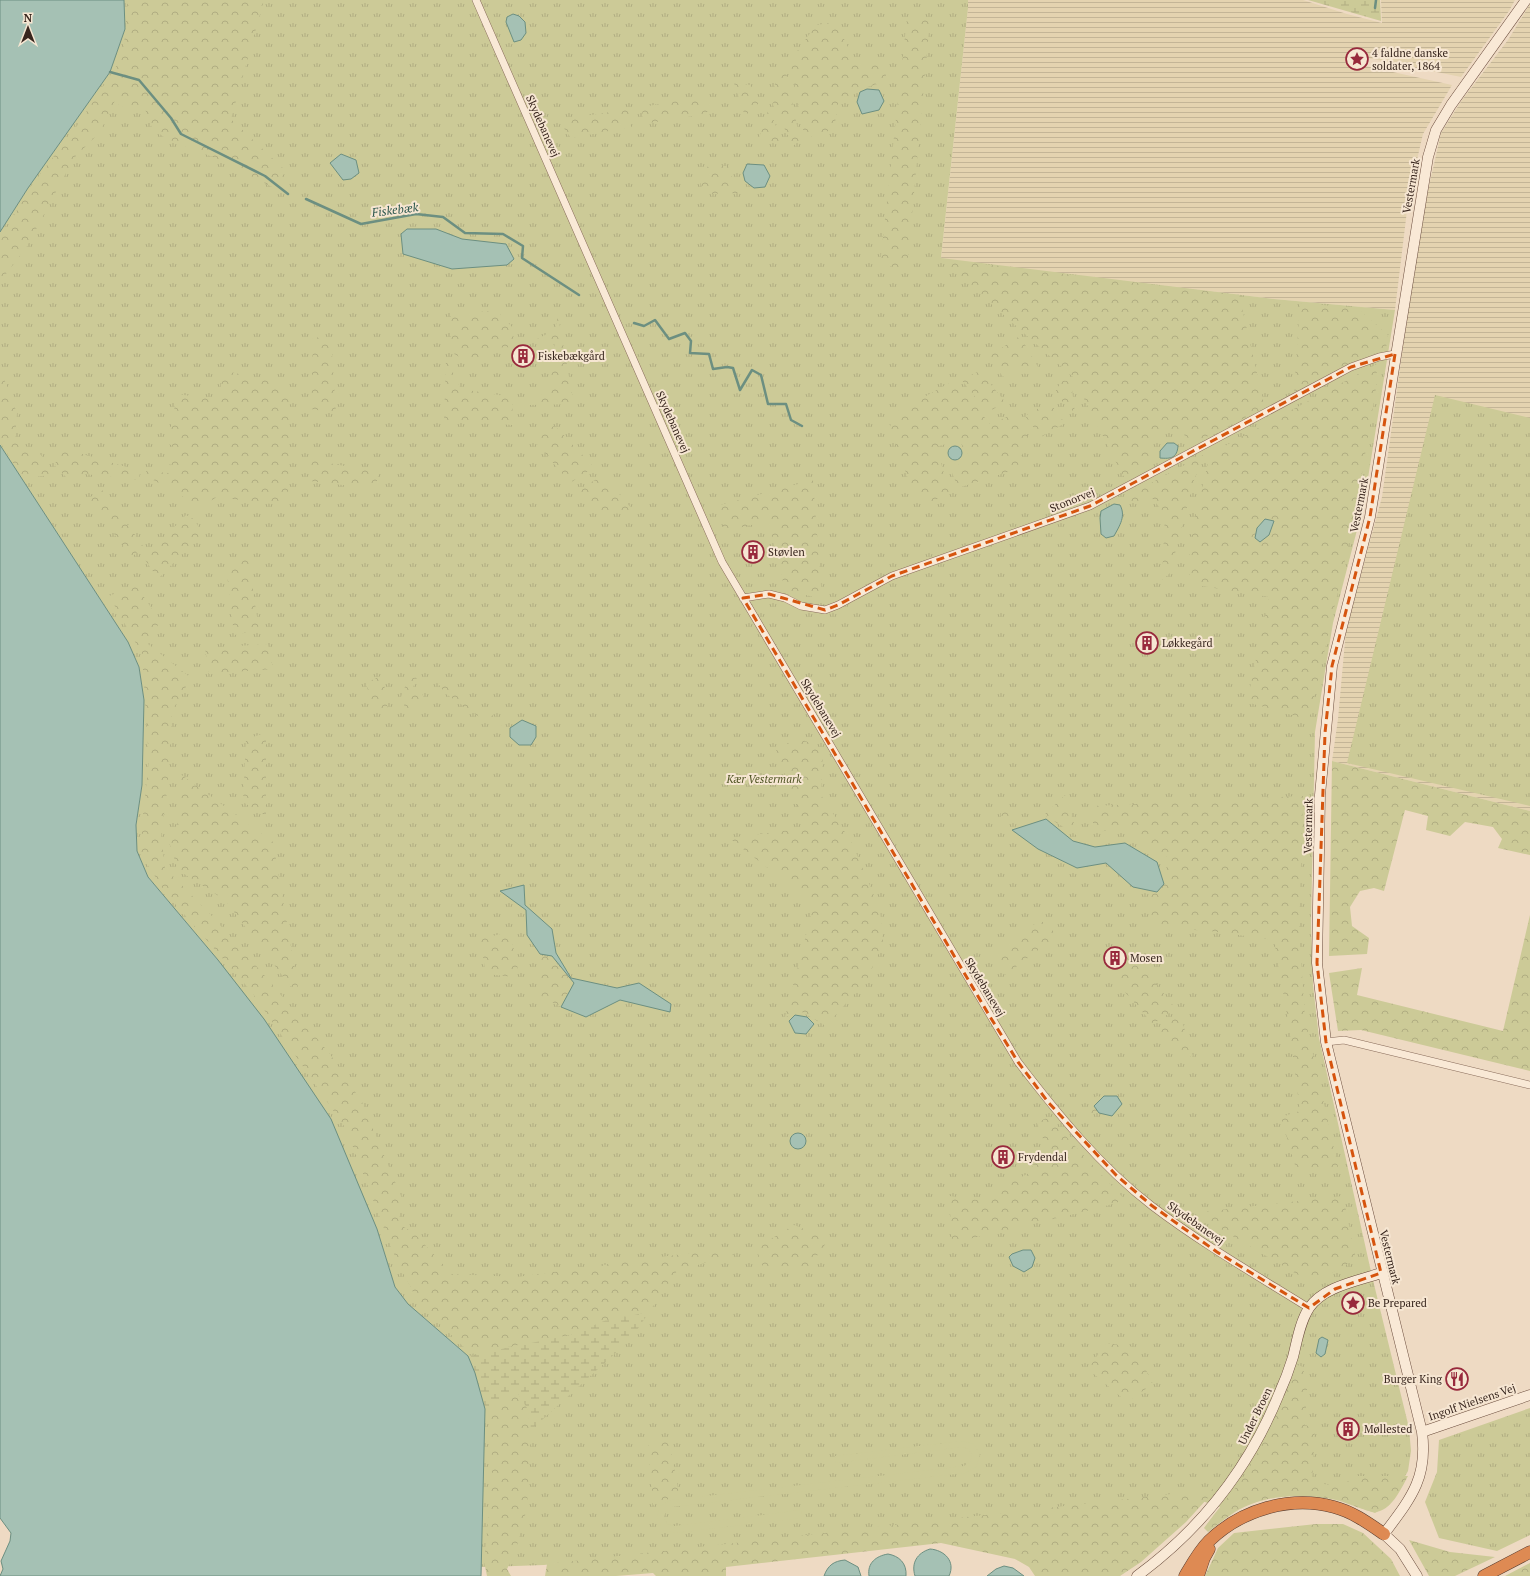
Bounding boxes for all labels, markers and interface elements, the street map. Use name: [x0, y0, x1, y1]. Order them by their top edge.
north arrow: [8, 8, 48, 48]
text: N: [24, 11, 33, 25]
place icon: 4 faldne danske soldater, 1864: [1344, 46, 1370, 72]
place label: 4 faldne danske soldater, 1864: [1372, 46, 1449, 73]
street label: Skydebanevej: [523, 93, 563, 159]
street label: Vestermark: [1399, 157, 1423, 215]
water label: Fiskebæk: [370, 199, 419, 220]
building icon: Fiskebækgård: [510, 343, 536, 369]
place label: Fiskebækgård: [538, 349, 605, 363]
street label: Skydebanevej: [653, 389, 693, 455]
street label: Vestermark: [1347, 476, 1371, 534]
street label: Stonorvej: [1048, 485, 1096, 515]
building icon: Støvlen: [740, 539, 766, 565]
place label: Støvlen: [768, 545, 805, 559]
building icon: Løkkegård: [1134, 630, 1160, 656]
place label: Løkkegård: [1162, 636, 1213, 650]
street label: Skydebanevej: [798, 676, 844, 740]
park label: Kær Vestermark: [725, 772, 802, 786]
street label: Vestermark: [1301, 798, 1315, 854]
building icon: Mosen: [1102, 945, 1128, 971]
place label: Mosen: [1130, 951, 1163, 965]
street label: Skydebanevej: [962, 955, 1008, 1019]
building icon: Frydendal: [990, 1144, 1016, 1170]
place label: Frydendal: [1018, 1150, 1067, 1164]
street label: Skydebanevej: [1165, 1198, 1227, 1248]
street label: Vestermark: [1376, 1228, 1404, 1286]
place icon: Be Prepared: [1340, 1290, 1366, 1316]
place label: Be Prepared: [1368, 1296, 1427, 1310]
restaurant icon: Burger King: [1444, 1366, 1470, 1392]
place label: Burger King: [1384, 1372, 1442, 1386]
street label: Ingolf Nielsens Vej: [1427, 1381, 1517, 1423]
street label: Under Broen: [1235, 1385, 1275, 1447]
building icon: Møllested: [1335, 1416, 1361, 1442]
place label: Møllested: [1364, 1422, 1412, 1436]

